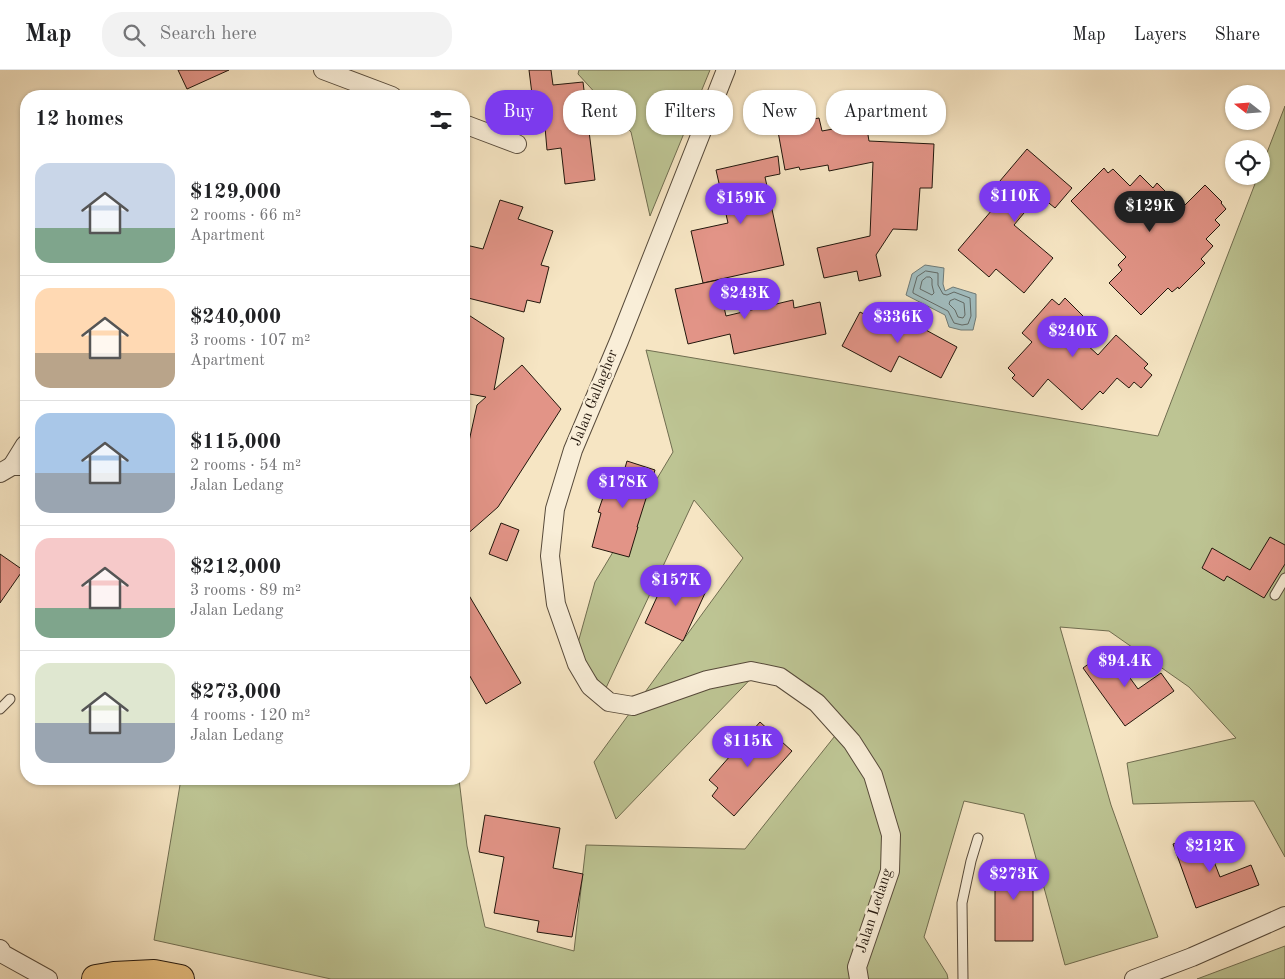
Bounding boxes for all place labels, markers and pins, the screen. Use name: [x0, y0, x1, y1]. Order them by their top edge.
pin: $110K: [980, 180, 1050, 223]
pin: $159K: [706, 182, 776, 225]
pin: $129K: [1115, 190, 1185, 233]
pin: $243K: [710, 278, 780, 320]
pin: $336K: [863, 302, 933, 344]
pin: $240K: [1038, 316, 1108, 358]
pin: $178K: [588, 466, 658, 509]
pin: $157K: [641, 564, 711, 607]
pin: $94.4K: [1084, 646, 1166, 688]
pin: $115K: [713, 726, 783, 768]
pin: $212K: [1175, 830, 1245, 873]
pin: $273K: [979, 858, 1049, 901]

